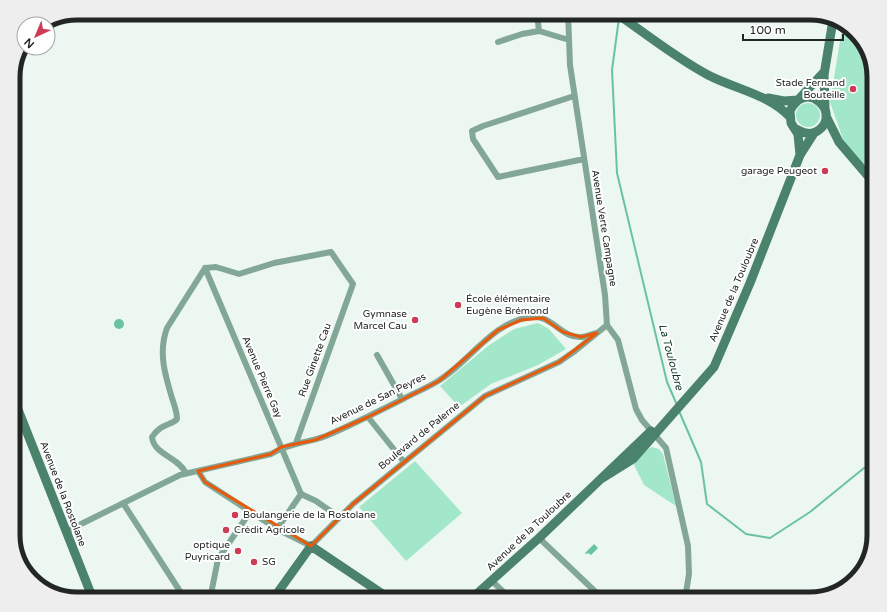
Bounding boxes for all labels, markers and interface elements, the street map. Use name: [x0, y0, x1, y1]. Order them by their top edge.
north arrow: [16, 16, 56, 56]
scale bar: [743, 16, 843, 42]
text: 100 m: [749, 23, 786, 37]
text: N: [22, 35, 37, 51]
place label: Stade Fernand Bouteille: [776, 77, 845, 101]
marker: Stade Fernand Bouteille: [848, 84, 858, 94]
place label: garage Peugeot: [741, 165, 817, 177]
marker: garage Peugeot: [820, 166, 830, 176]
street label: Avenue Verte Campagne: [589, 169, 619, 288]
street label: Avenue de la Touloubre: [707, 236, 761, 344]
place label: École élémentaire Eugène Brémond: [466, 293, 551, 317]
marker: École élémentaire Eugène Brémond: [453, 300, 463, 310]
place label: Gymnase Marcel Cau: [353, 308, 407, 332]
marker: Gymnase Marcel Cau: [410, 315, 420, 325]
street label: Rue Ginette Cau: [296, 321, 334, 399]
water label: La Touloubre: [656, 322, 686, 392]
street label: Avenue Pierre Gay: [239, 334, 285, 420]
street label: Avenue de San Peyres: [328, 370, 428, 427]
street label: Boulevard de Palerne: [376, 399, 462, 472]
street label: Avenue de la Rostolane: [37, 440, 89, 548]
street label: Avenue de la Touloubre: [484, 488, 574, 573]
place label: Boulangerie de la Rostolane: [243, 509, 376, 521]
marker: Boulangerie de la Rostolane: [230, 510, 240, 520]
place label: Crédit Agricole: [234, 524, 305, 536]
marker: Crédit Agricole: [221, 525, 231, 535]
place label: optique Puyricard: [185, 539, 230, 563]
marker: optique Puyricard: [233, 546, 243, 556]
place label: SG: [262, 556, 276, 568]
marker: SG: [249, 557, 259, 567]

